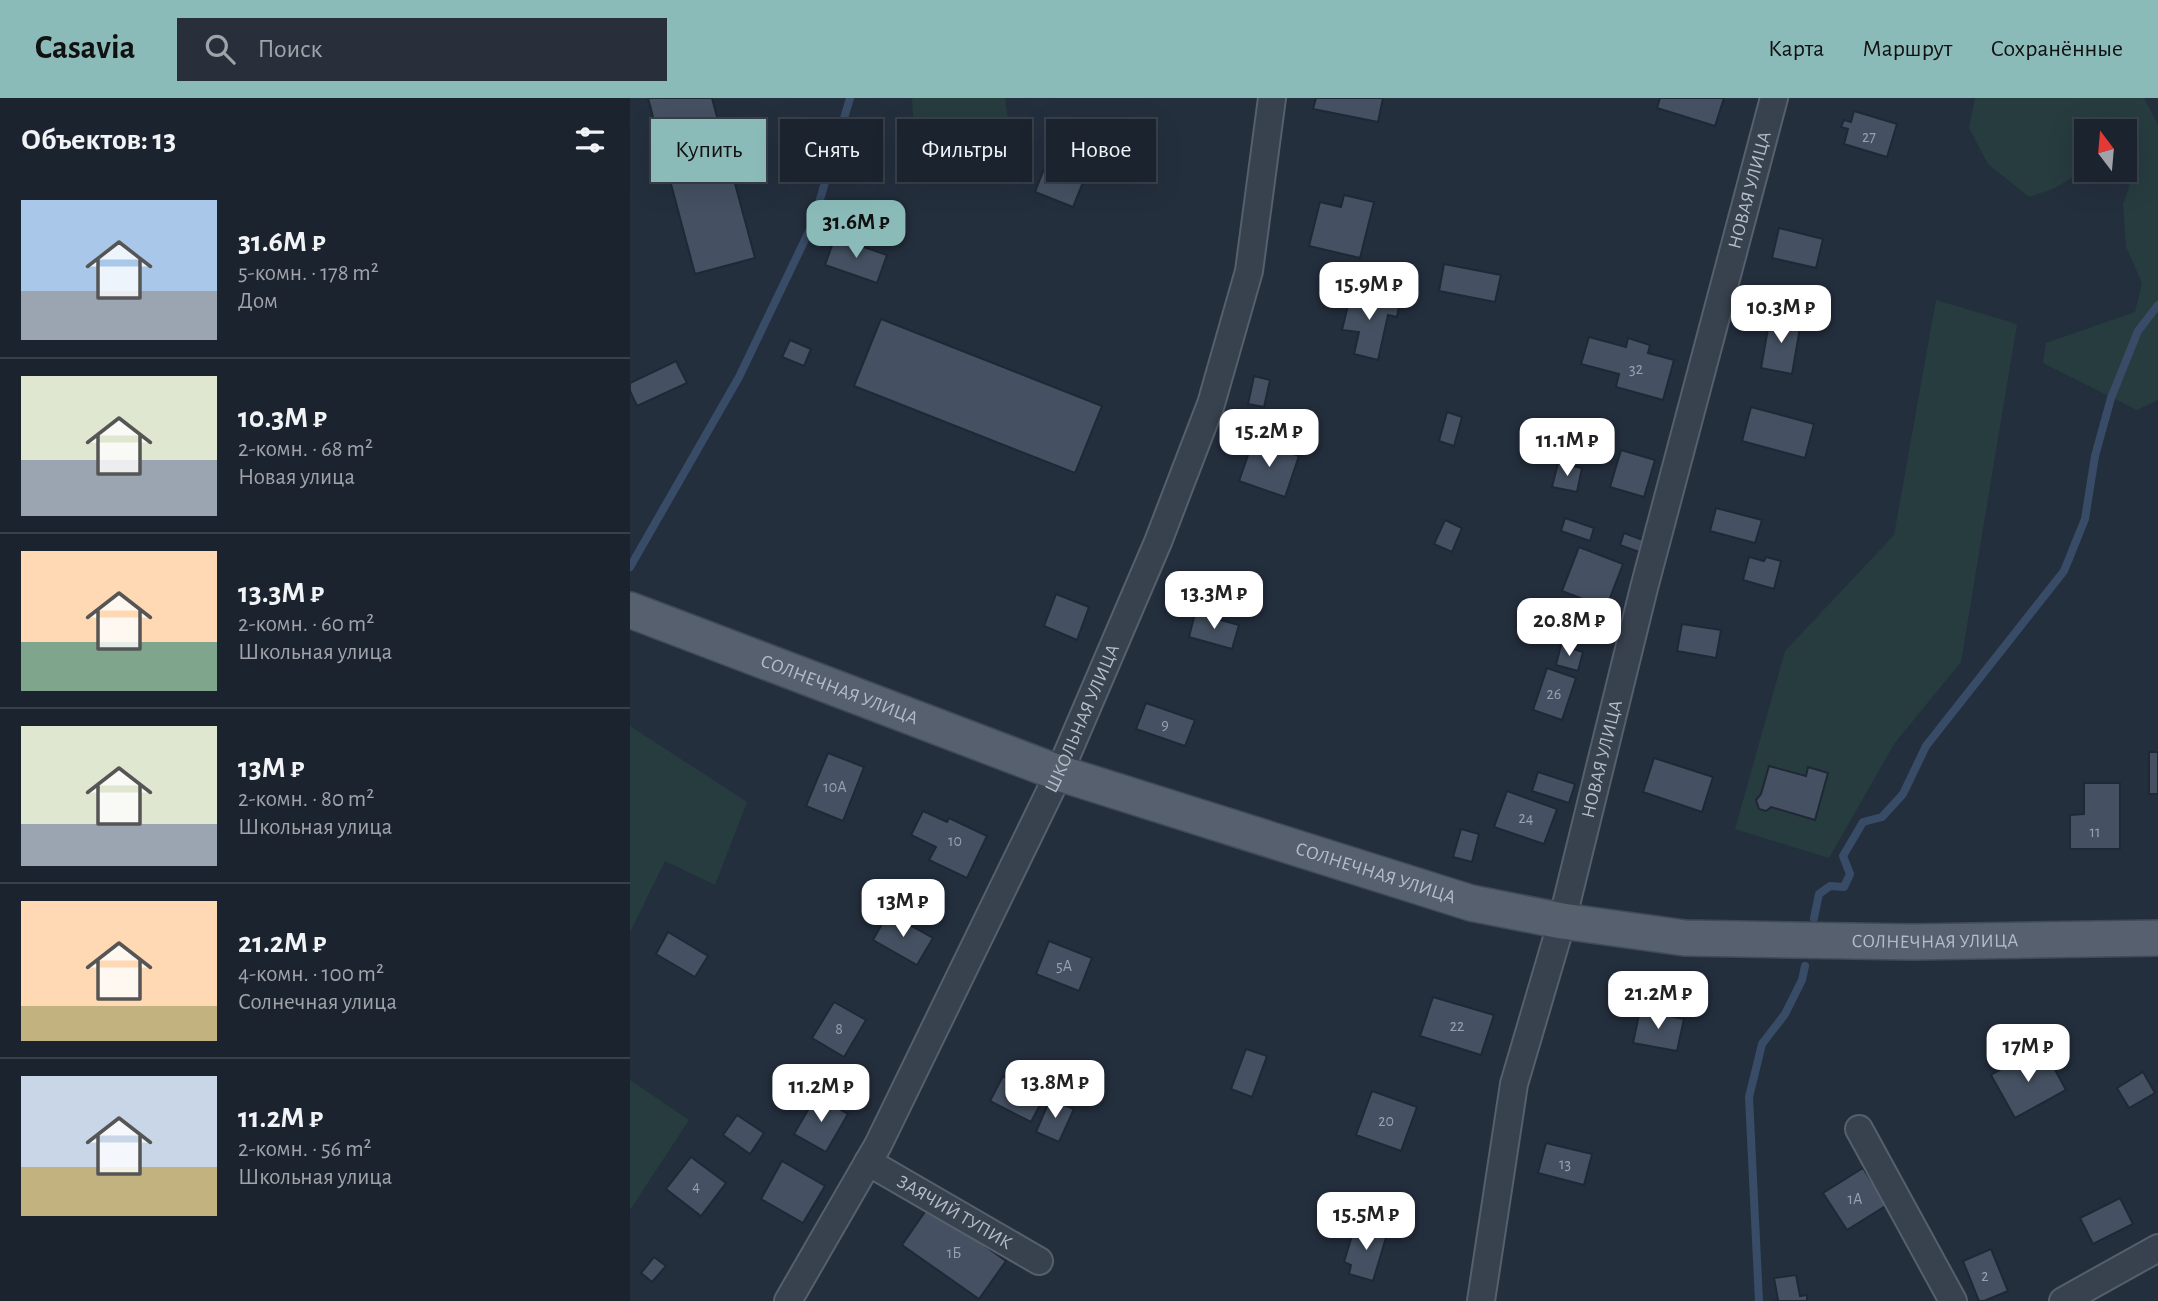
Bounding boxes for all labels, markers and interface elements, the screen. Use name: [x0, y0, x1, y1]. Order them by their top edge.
search box: [177, 18, 667, 81]
icon: search: [201, 30, 239, 68]
text: Casavia: [35, 32, 135, 65]
text: Поиск: [257, 36, 322, 62]
text: Карта: [1768, 37, 1824, 61]
text: Маршрут: [1862, 37, 1952, 61]
text: Сохранённые: [1990, 37, 2123, 61]
chip: Купить: [651, 119, 766, 182]
chip: Снять: [780, 119, 883, 182]
chip: Фильтры: [897, 119, 1032, 182]
chip: Новое: [1046, 119, 1156, 182]
north arrow: [2074, 119, 2137, 182]
map controls: [2074, 119, 2137, 182]
icon: filters: [571, 121, 609, 159]
text: Объектов: 13: [21, 125, 176, 155]
street label: НОВАЯ УЛИЦА: [1725, 129, 1774, 251]
house number: 27: [1862, 129, 1876, 145]
pin: 31.6M ₽: [791, 200, 921, 260]
text: 31.6M ₽: [822, 211, 890, 234]
text: 31.6M ₽: [238, 227, 326, 257]
icon: home: [77, 228, 161, 312]
text: 5-комн. · 178 m²: [238, 262, 379, 285]
pin: 15.9M ₽: [1304, 262, 1434, 322]
text: 15.9M ₽: [1335, 273, 1403, 296]
pin: 10.3M ₽: [1716, 286, 1846, 345]
text: Дом: [238, 290, 278, 313]
text: 10.3M ₽: [1747, 296, 1815, 319]
house number: 32: [1629, 361, 1643, 377]
text: 10.3M ₽: [238, 403, 327, 433]
icon: home: [77, 404, 161, 488]
pin: 15.2M ₽: [1204, 410, 1334, 469]
pin: 11.1M ₽: [1502, 418, 1632, 478]
text: 15.2M ₽: [1236, 420, 1302, 443]
text: 11.1M ₽: [1536, 429, 1598, 452]
text: 2-комн. · 68 m²: [238, 438, 373, 461]
text: Новая улица: [238, 466, 355, 489]
pin: 13.3M ₽: [1149, 572, 1279, 631]
text: 13.3M ₽: [238, 578, 324, 608]
icon: home: [77, 579, 161, 663]
text: 13.3M ₽: [1181, 582, 1247, 605]
pin: 20.8M ₽: [1504, 598, 1634, 658]
text: 20.8M ₽: [1533, 609, 1605, 632]
text: 2-комн. · 60 m²: [238, 613, 374, 636]
text: Школьная улица: [238, 641, 392, 664]
street label: ШКОЛЬНАЯ УЛИЦА: [1041, 641, 1123, 796]
street label: СОЛНЕЧНАЯ УЛИЦА: [758, 651, 921, 728]
house number: 26: [1547, 686, 1561, 702]
street label: НОВАЯ УЛИЦА: [1578, 698, 1626, 820]
house number: 9: [1161, 717, 1169, 733]
text: 13M ₽: [238, 753, 304, 783]
icon: home: [77, 754, 161, 838]
house number: 10А: [823, 779, 847, 795]
text: 2-комн. · 80 m²: [238, 788, 374, 811]
house number: 24: [1519, 810, 1534, 826]
text: Школьная улица: [238, 816, 392, 839]
house number: 11: [2089, 824, 2101, 840]
house number: 10: [948, 833, 962, 849]
street label: СОЛНЕЧНАЯ УЛИЦА: [1293, 839, 1458, 907]
pin: 13M ₽: [854, 880, 952, 939]
text: 13M ₽: [878, 890, 928, 913]
text: 21.2M ₽: [238, 928, 326, 958]
icon: home: [77, 929, 161, 1013]
street label: СОЛНЕЧНАЯ УЛИЦА: [1852, 931, 2019, 952]
house number: 5А: [1056, 958, 1073, 974]
text: 4-комн. · 100 m²: [238, 963, 384, 986]
pin: 21.2M ₽: [1593, 972, 1723, 1031]
text: 21.2M ₽: [1624, 982, 1692, 1005]
text: Солнечная улица: [238, 991, 397, 1014]
house number: 22: [1450, 1018, 1464, 1034]
house number: 8: [835, 1021, 843, 1037]
pin: 17M ₽: [1979, 1024, 2077, 1084]
text: 17M ₽: [2003, 1035, 2053, 1058]
pin: 13.8M ₽: [990, 1060, 1120, 1120]
pin: 11.2M ₽: [756, 1065, 886, 1124]
text: 13.8M ₽: [1021, 1071, 1089, 1094]
text: 11.2M ₽: [788, 1075, 854, 1098]
text: 11.2M ₽: [238, 1103, 323, 1133]
icon: home: [77, 1104, 161, 1188]
house number: 20: [1378, 1113, 1394, 1129]
text: 2-комн. · 56 m²: [238, 1138, 372, 1161]
house number: 13: [1559, 1156, 1571, 1172]
text: Школьная улица: [238, 1166, 392, 1189]
street label: ЗАЯЧИЙ ТУПИК: [894, 1171, 1015, 1253]
house number: 4: [692, 1178, 700, 1194]
house number: 1А: [1848, 1191, 1863, 1207]
pin: 15.5M ₽: [1301, 1192, 1431, 1252]
text: 15.5M ₽: [1333, 1203, 1399, 1226]
house number: 1Б: [947, 1245, 961, 1261]
house number: 2: [1981, 1268, 1989, 1284]

